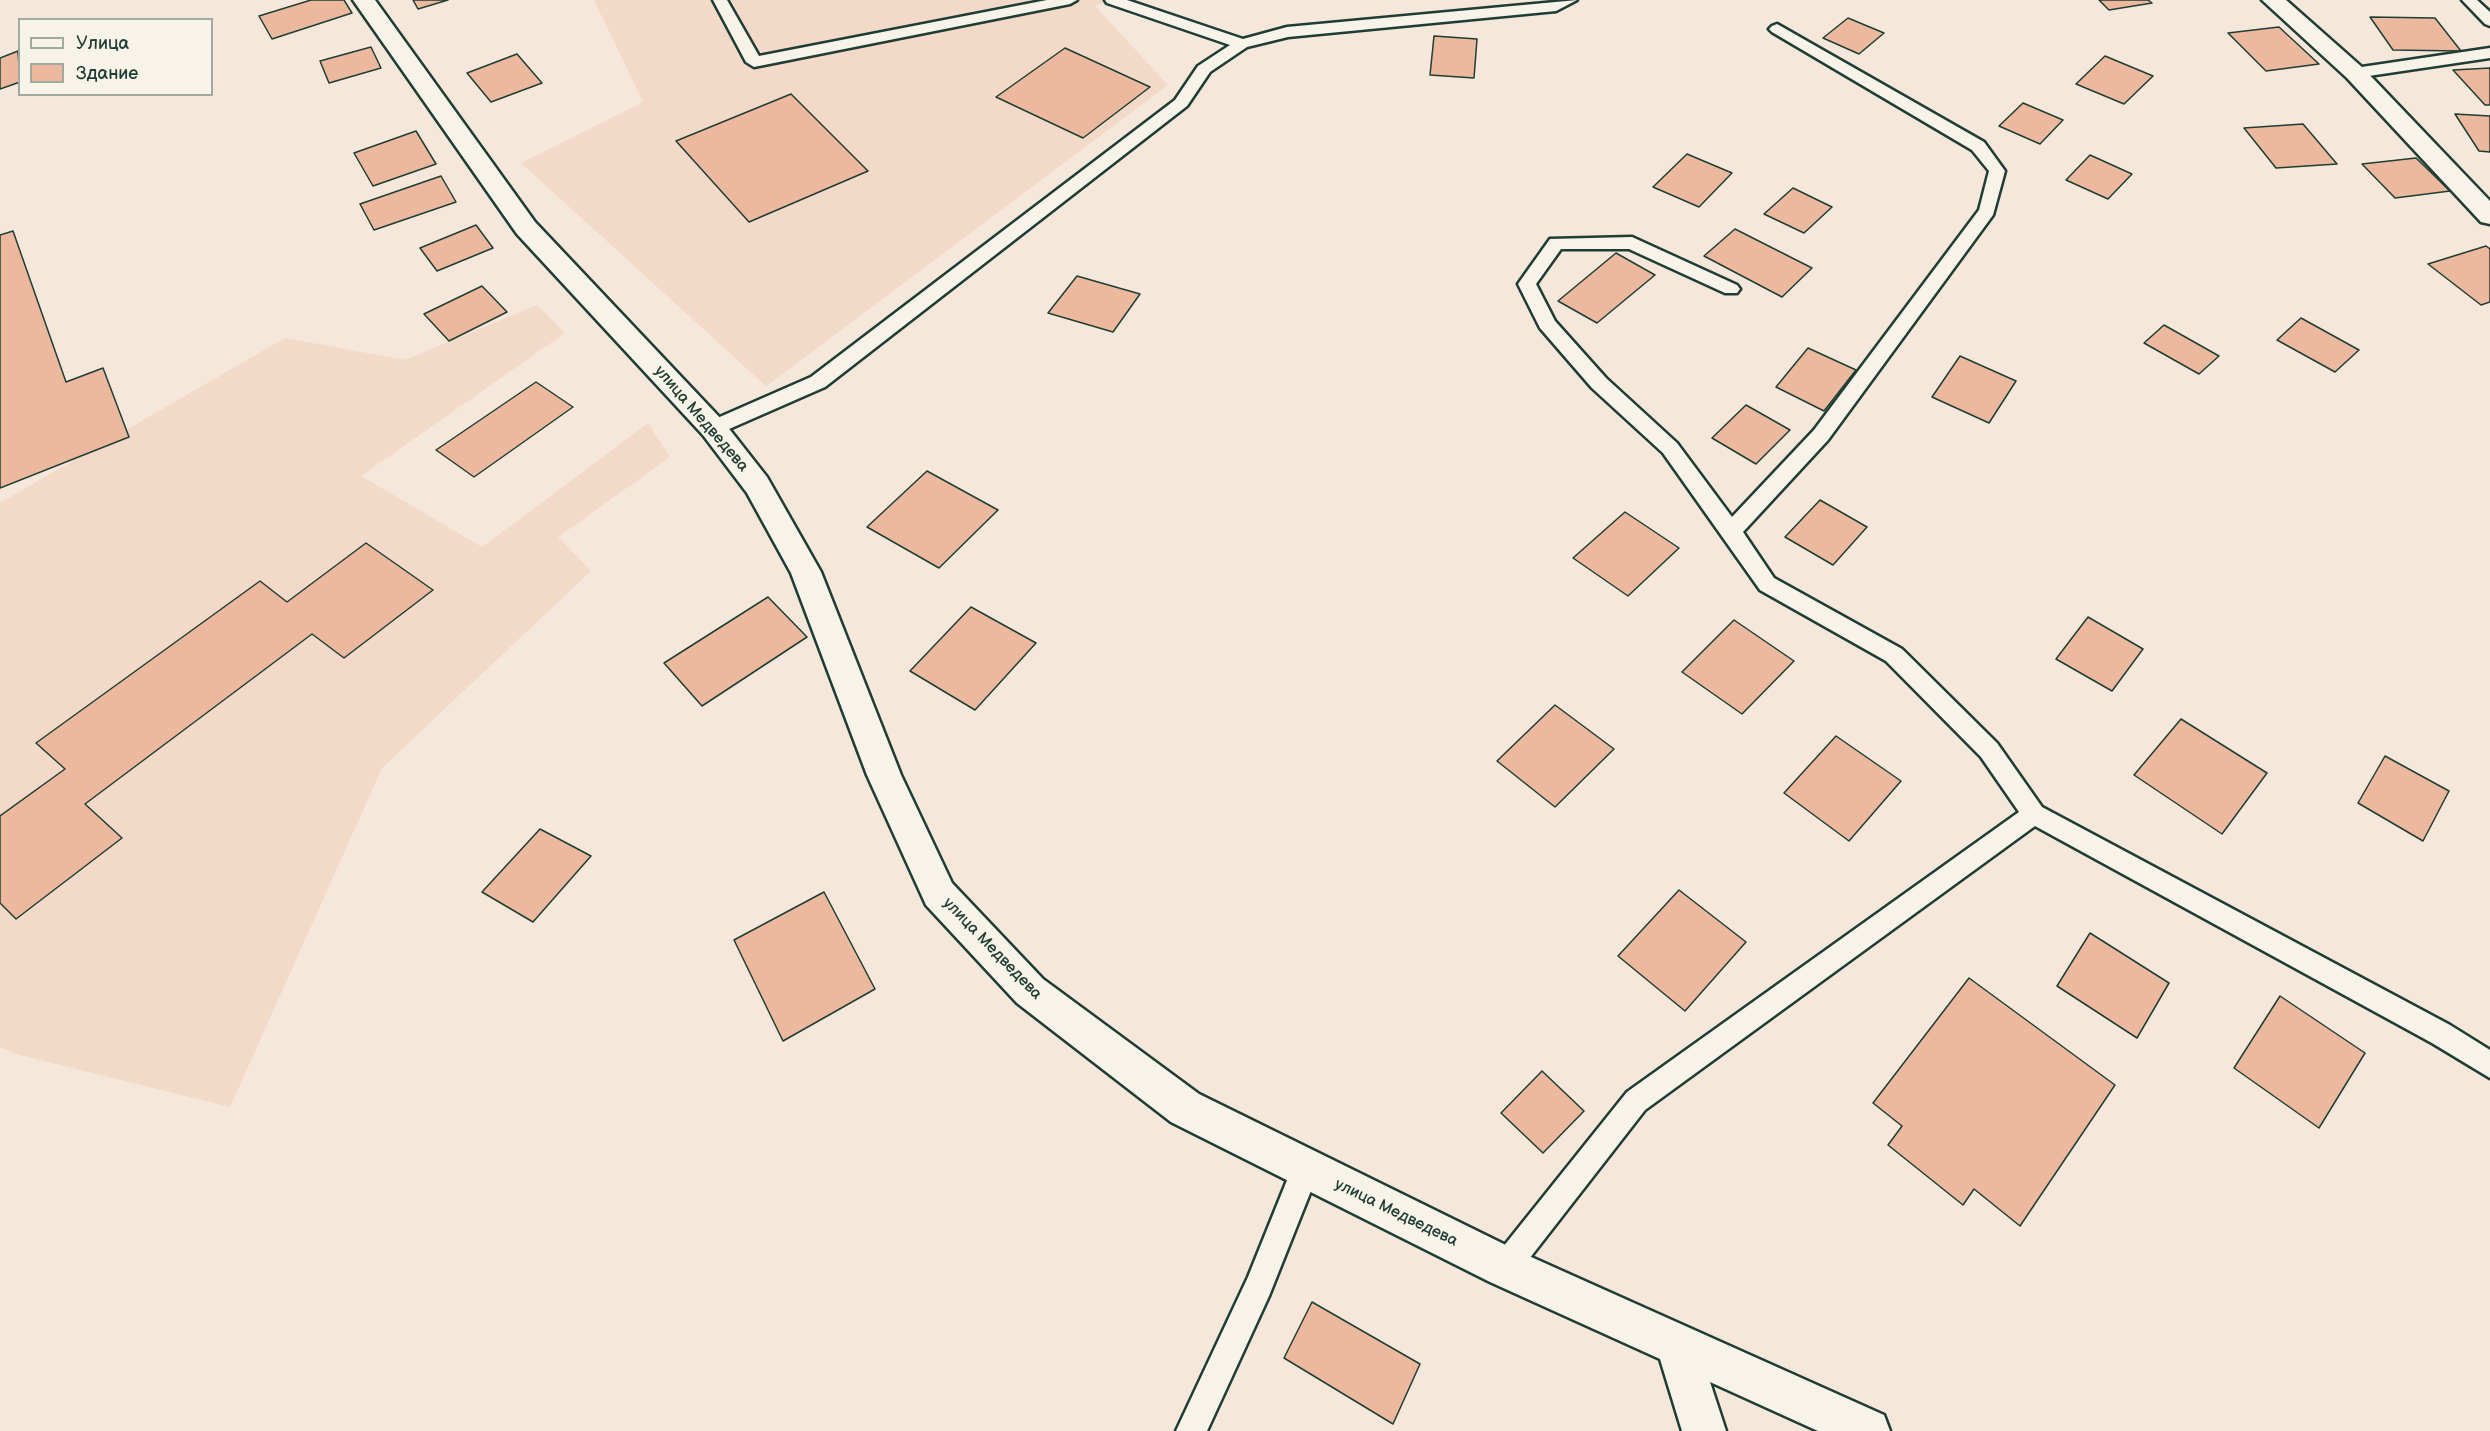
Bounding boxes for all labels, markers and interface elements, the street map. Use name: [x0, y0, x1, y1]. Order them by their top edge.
legend: [18, 18, 213, 96]
text: Улица: [76, 33, 129, 54]
text: Здание: [76, 63, 138, 84]
street label: улица Медведева: [650, 362, 752, 476]
street label: улица Медведева: [938, 894, 1046, 1004]
street label: улица Медведева: [1331, 1175, 1461, 1251]

